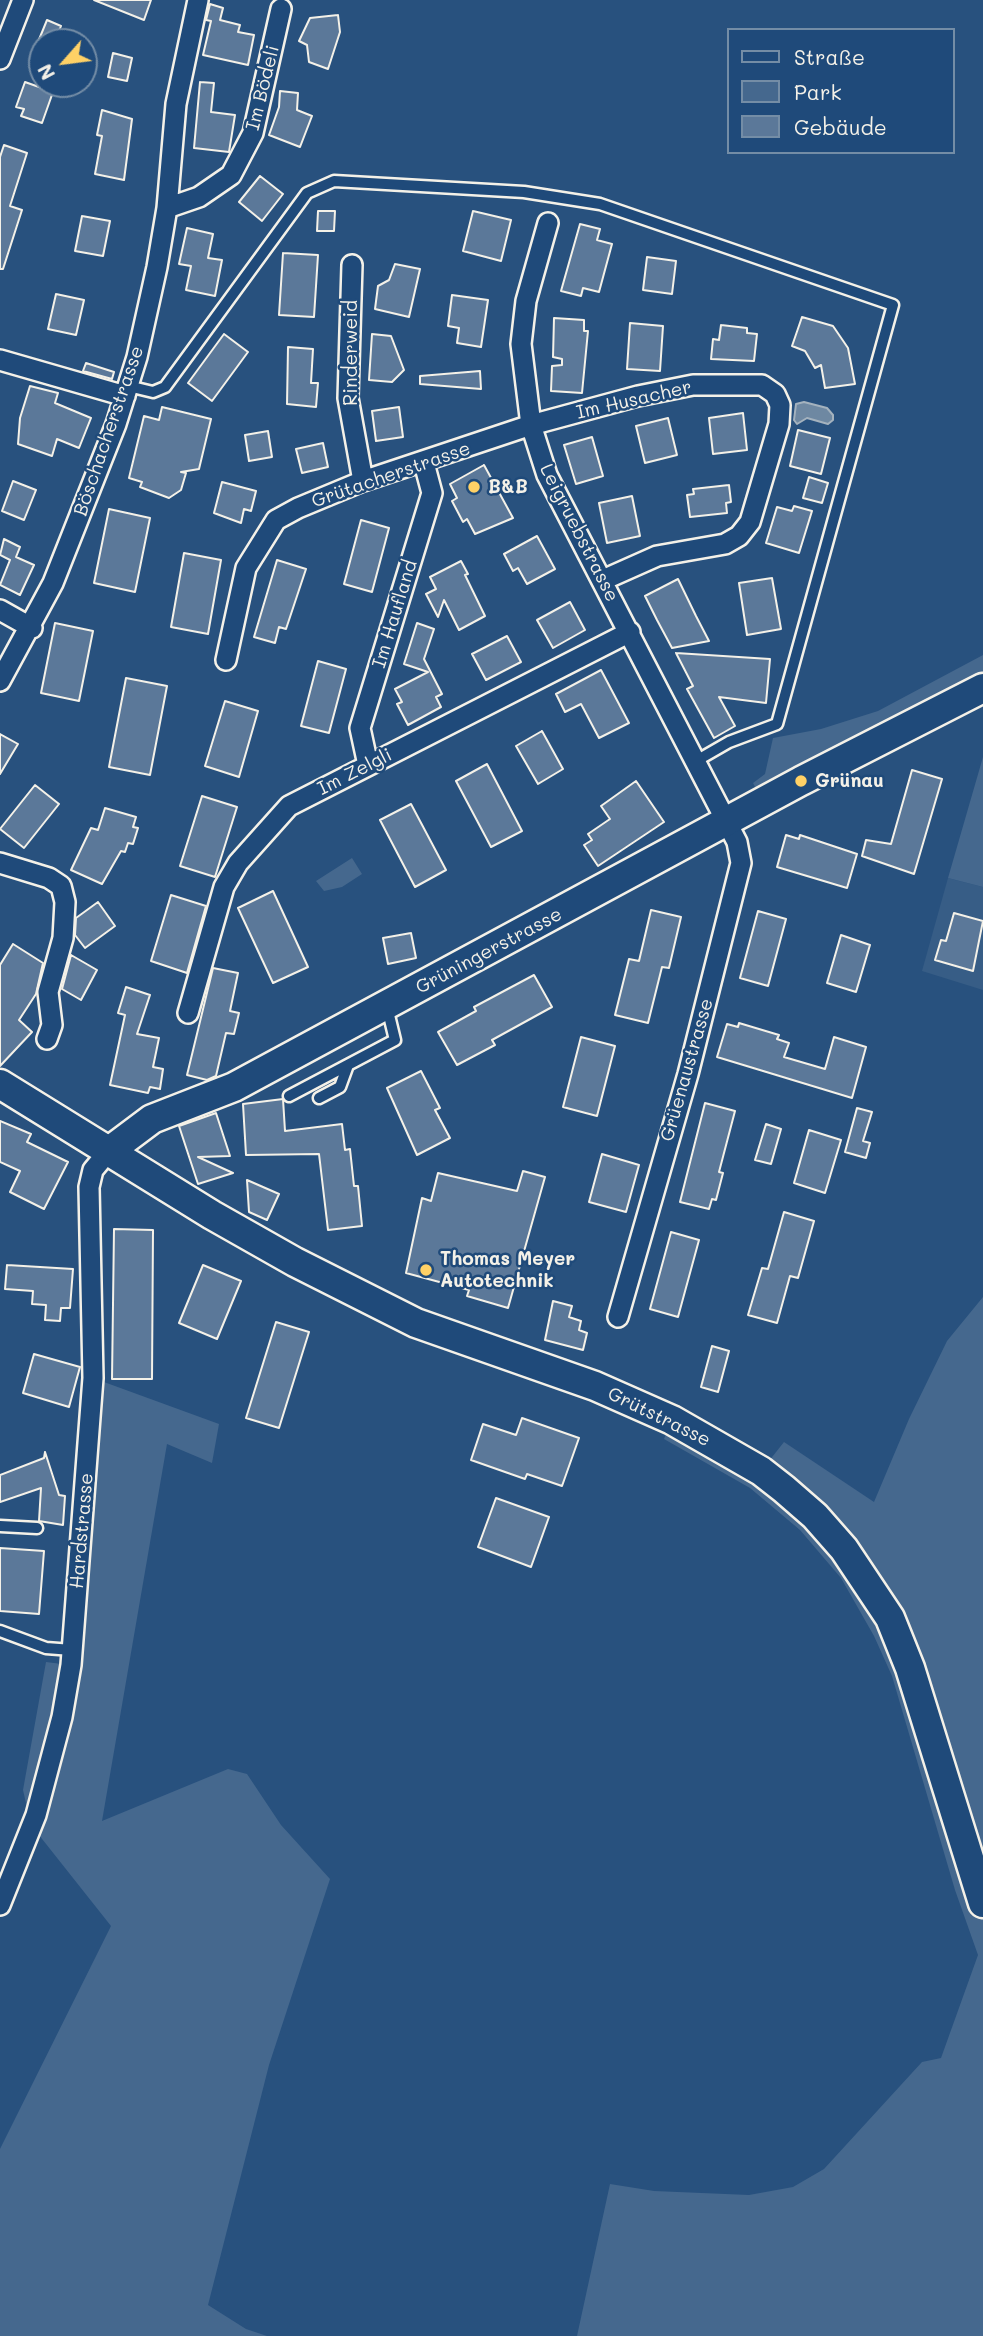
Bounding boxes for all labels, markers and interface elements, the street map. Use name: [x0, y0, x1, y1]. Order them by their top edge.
north arrow: [28, 28, 98, 98]
legend: [727, 28, 955, 154]
street label: Im Bödeli: [241, 43, 285, 133]
text: Straße: [794, 43, 865, 70]
text: N: [31, 60, 60, 84]
text: Park: [794, 78, 842, 105]
text: Gebäude: [794, 113, 887, 140]
street label: Rinderweid: [340, 300, 362, 406]
street label: Böschacherstrasse: [69, 343, 149, 519]
street label: Im Husacher: [574, 376, 694, 424]
street label: Grütacherstrasse: [309, 437, 473, 513]
street label: Leigruebstrasse: [534, 460, 624, 606]
place label: B&B: [488, 476, 528, 498]
marker: B&B: [466, 479, 482, 495]
street label: Im Haufland: [368, 557, 422, 671]
street label: Im Zelgli: [314, 744, 396, 800]
place label: Grünau: [815, 770, 884, 792]
marker: Grünau: [793, 773, 809, 789]
street label: Grüningerstrasse: [412, 903, 566, 999]
street label: Grüenaustrasse: [656, 996, 718, 1144]
place label: Thomas Meyer Autotechnik: [440, 1248, 575, 1292]
marker: Thomas Meyer Autotechnik: [418, 1262, 434, 1278]
street label: Grütstrasse: [604, 1382, 714, 1452]
street label: Hardstrasse: [66, 1472, 98, 1590]

